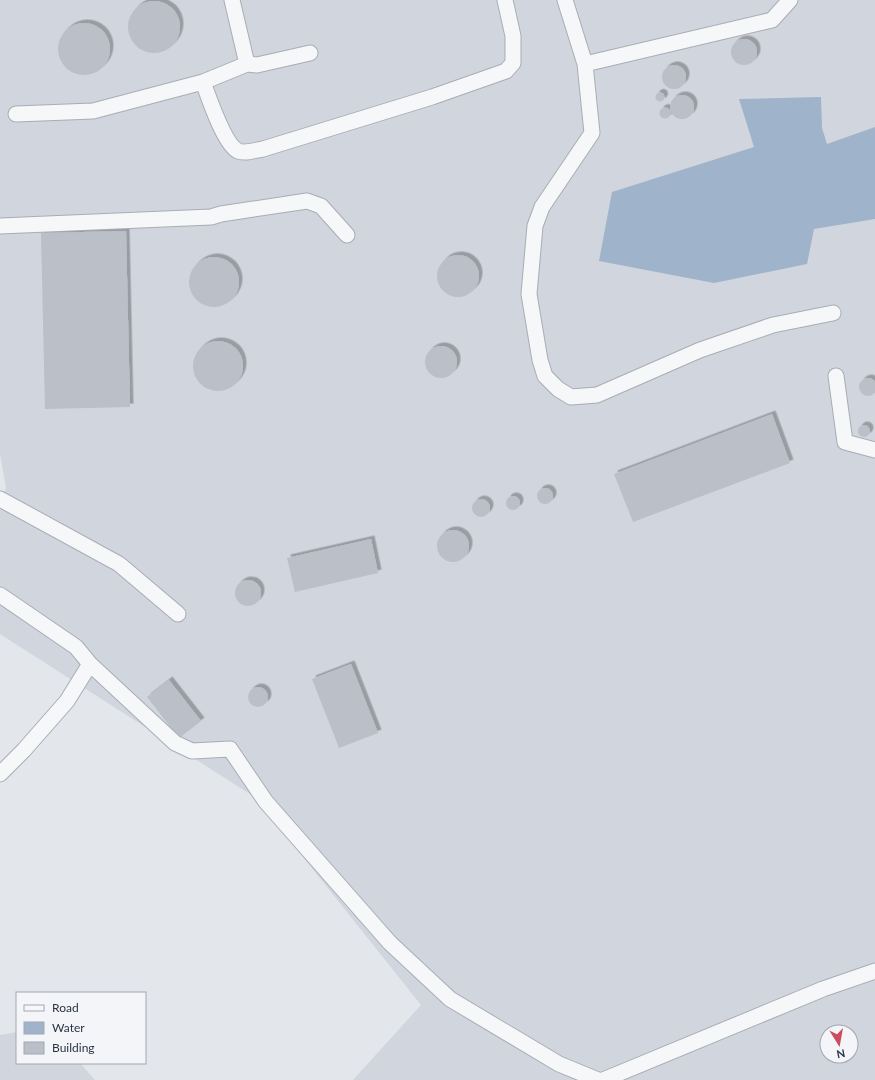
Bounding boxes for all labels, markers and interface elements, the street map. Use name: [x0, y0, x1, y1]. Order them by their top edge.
legend: [16, 992, 146, 1064]
text: Road: [52, 1000, 79, 1015]
text: Water: [52, 1020, 85, 1035]
north arrow: [819, 1024, 859, 1064]
text: Building: [52, 1040, 95, 1055]
text: N: [836, 1047, 846, 1061]

